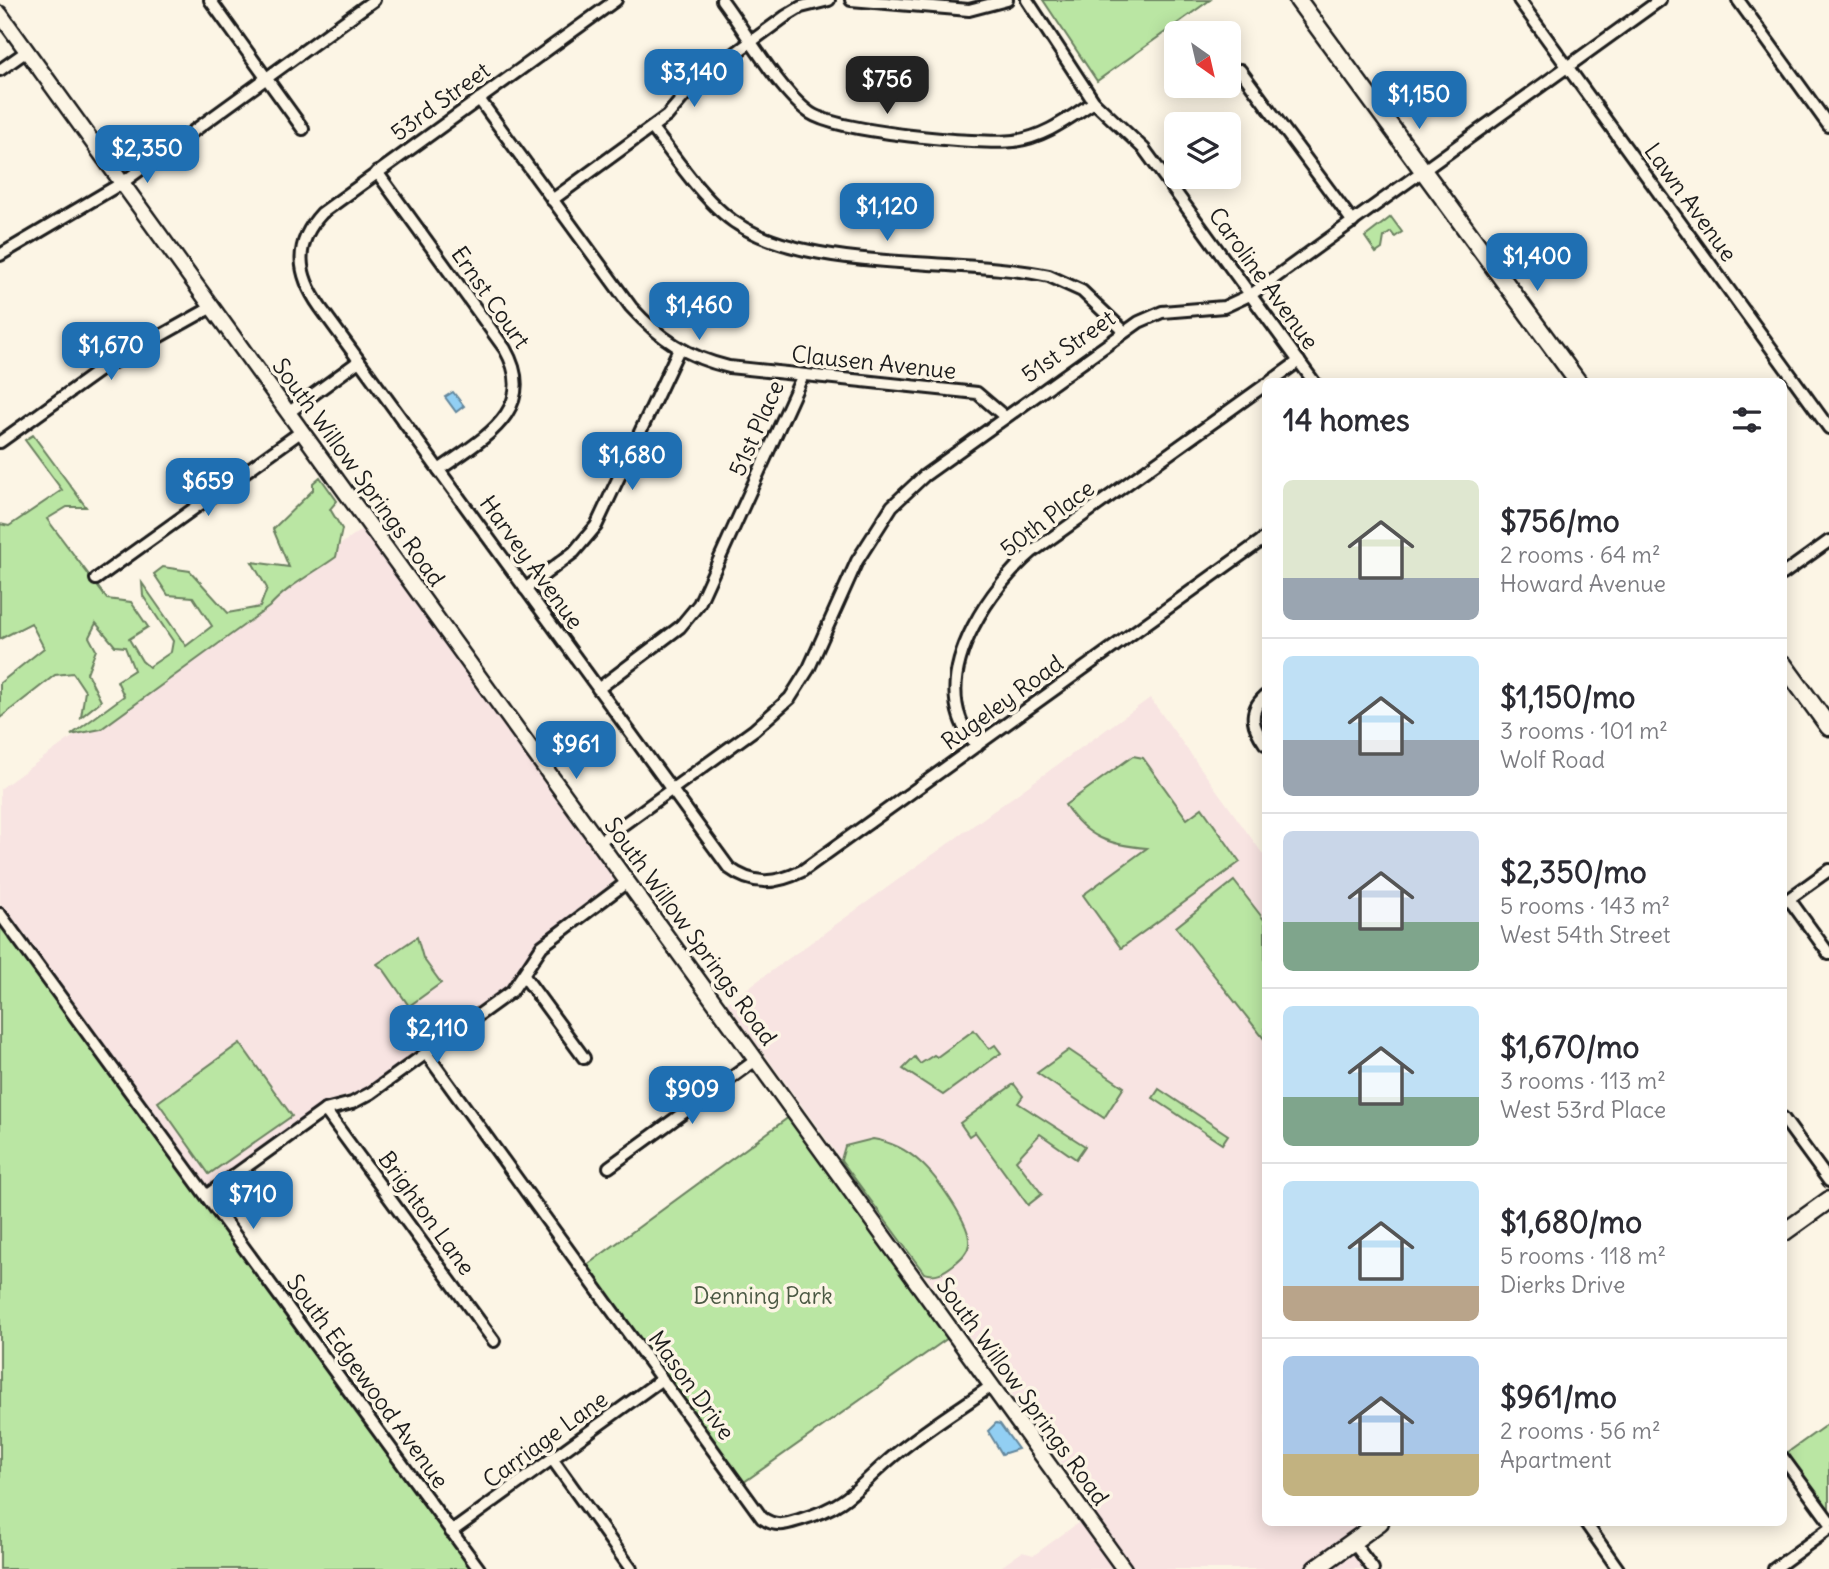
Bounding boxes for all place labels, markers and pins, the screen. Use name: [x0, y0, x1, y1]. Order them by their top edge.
pin: $3,140: [637, 50, 751, 109]
pin: $756: [846, 57, 928, 116]
pin: $1,150: [1362, 72, 1476, 131]
pin: $2,350: [90, 125, 204, 185]
pin: $1,120: [830, 184, 944, 243]
pin: $1,400: [1480, 233, 1594, 293]
pin: $1,460: [642, 282, 756, 342]
pin: $1,670: [54, 322, 168, 382]
pin: $1,680: [575, 433, 689, 492]
pin: $659: [167, 458, 249, 518]
pin: $961: [535, 722, 617, 781]
pin: $2,110: [380, 1006, 494, 1065]
pin: $909: [651, 1066, 733, 1126]
pin: $710: [212, 1172, 294, 1231]

